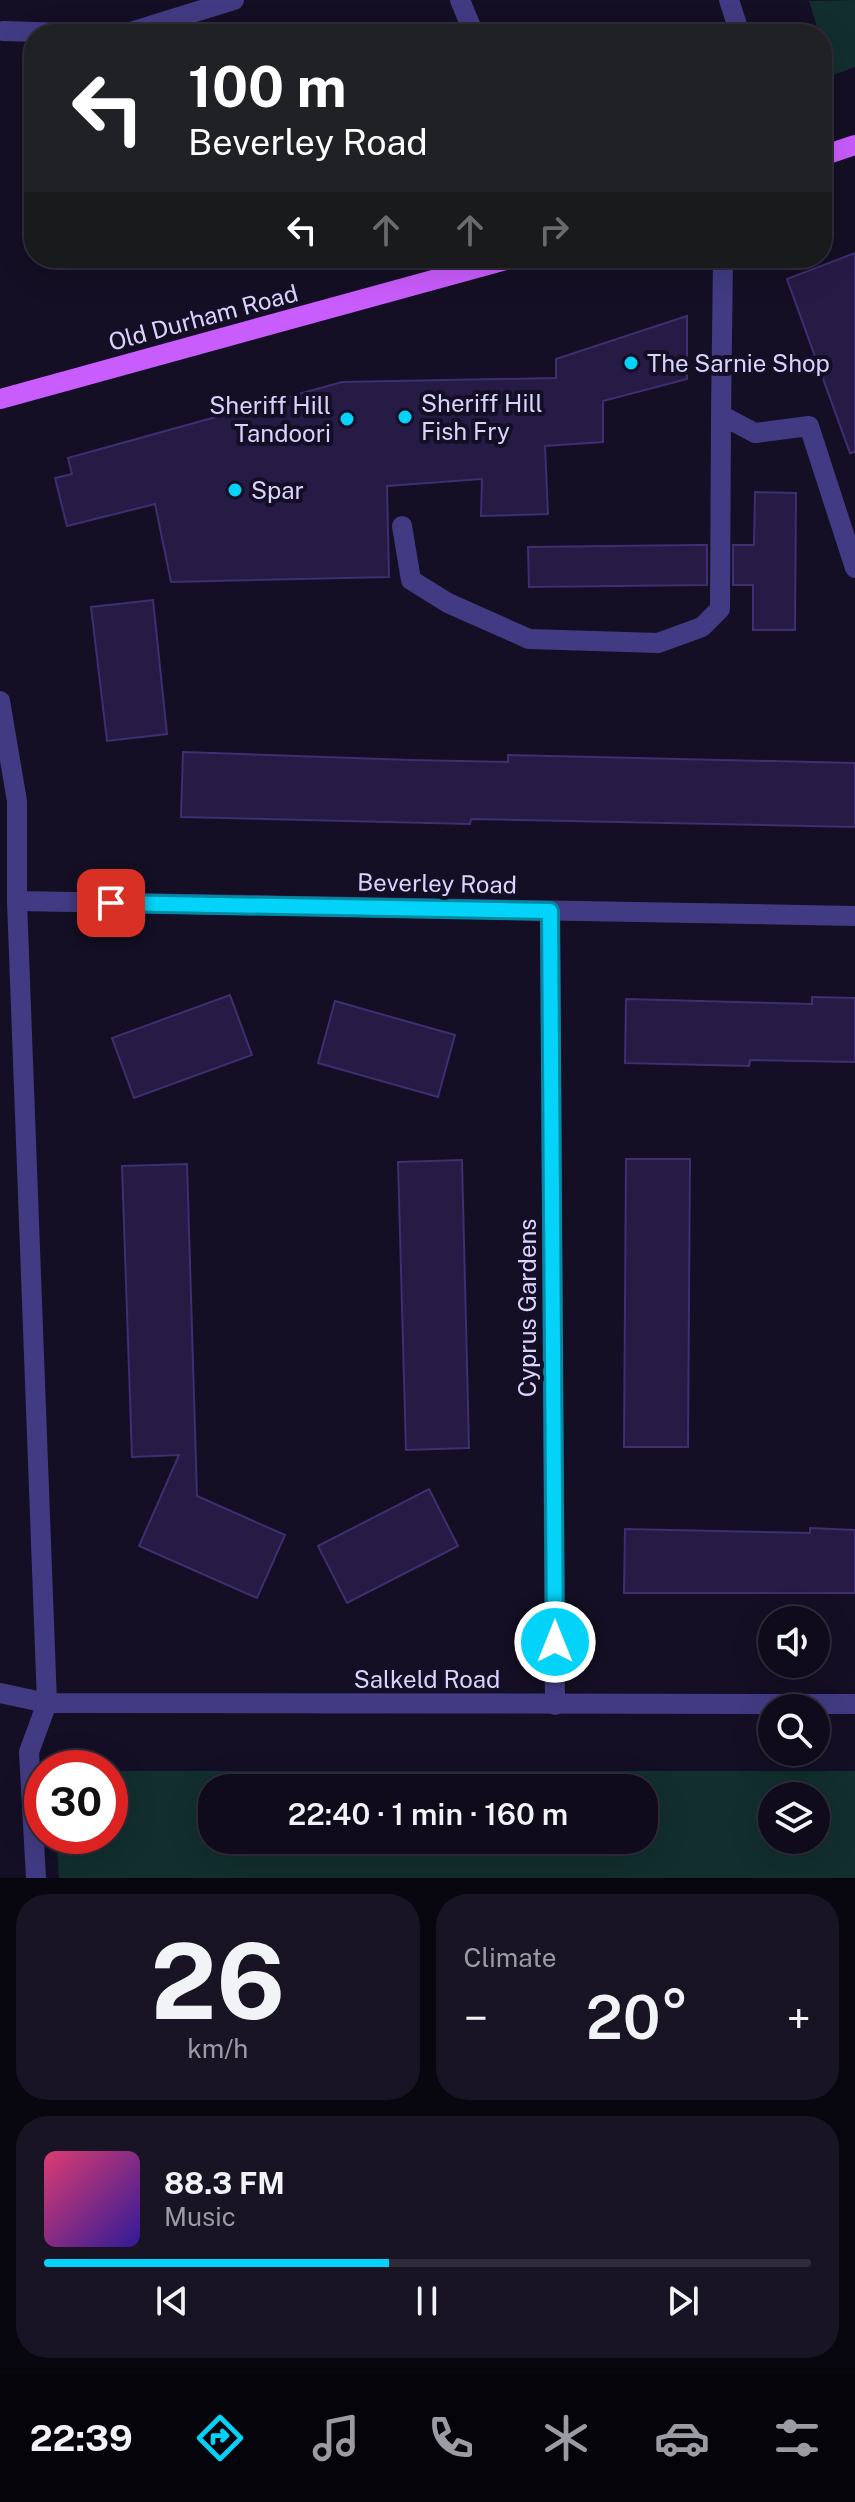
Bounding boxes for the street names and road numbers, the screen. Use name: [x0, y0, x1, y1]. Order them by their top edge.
street label: Old Durham Road: [105, 278, 301, 356]
street label: Beverley Road: [357, 868, 517, 898]
street label: Cyprus Gardens: [513, 1219, 541, 1397]
street label: Salkeld Road: [354, 1665, 500, 1693]

